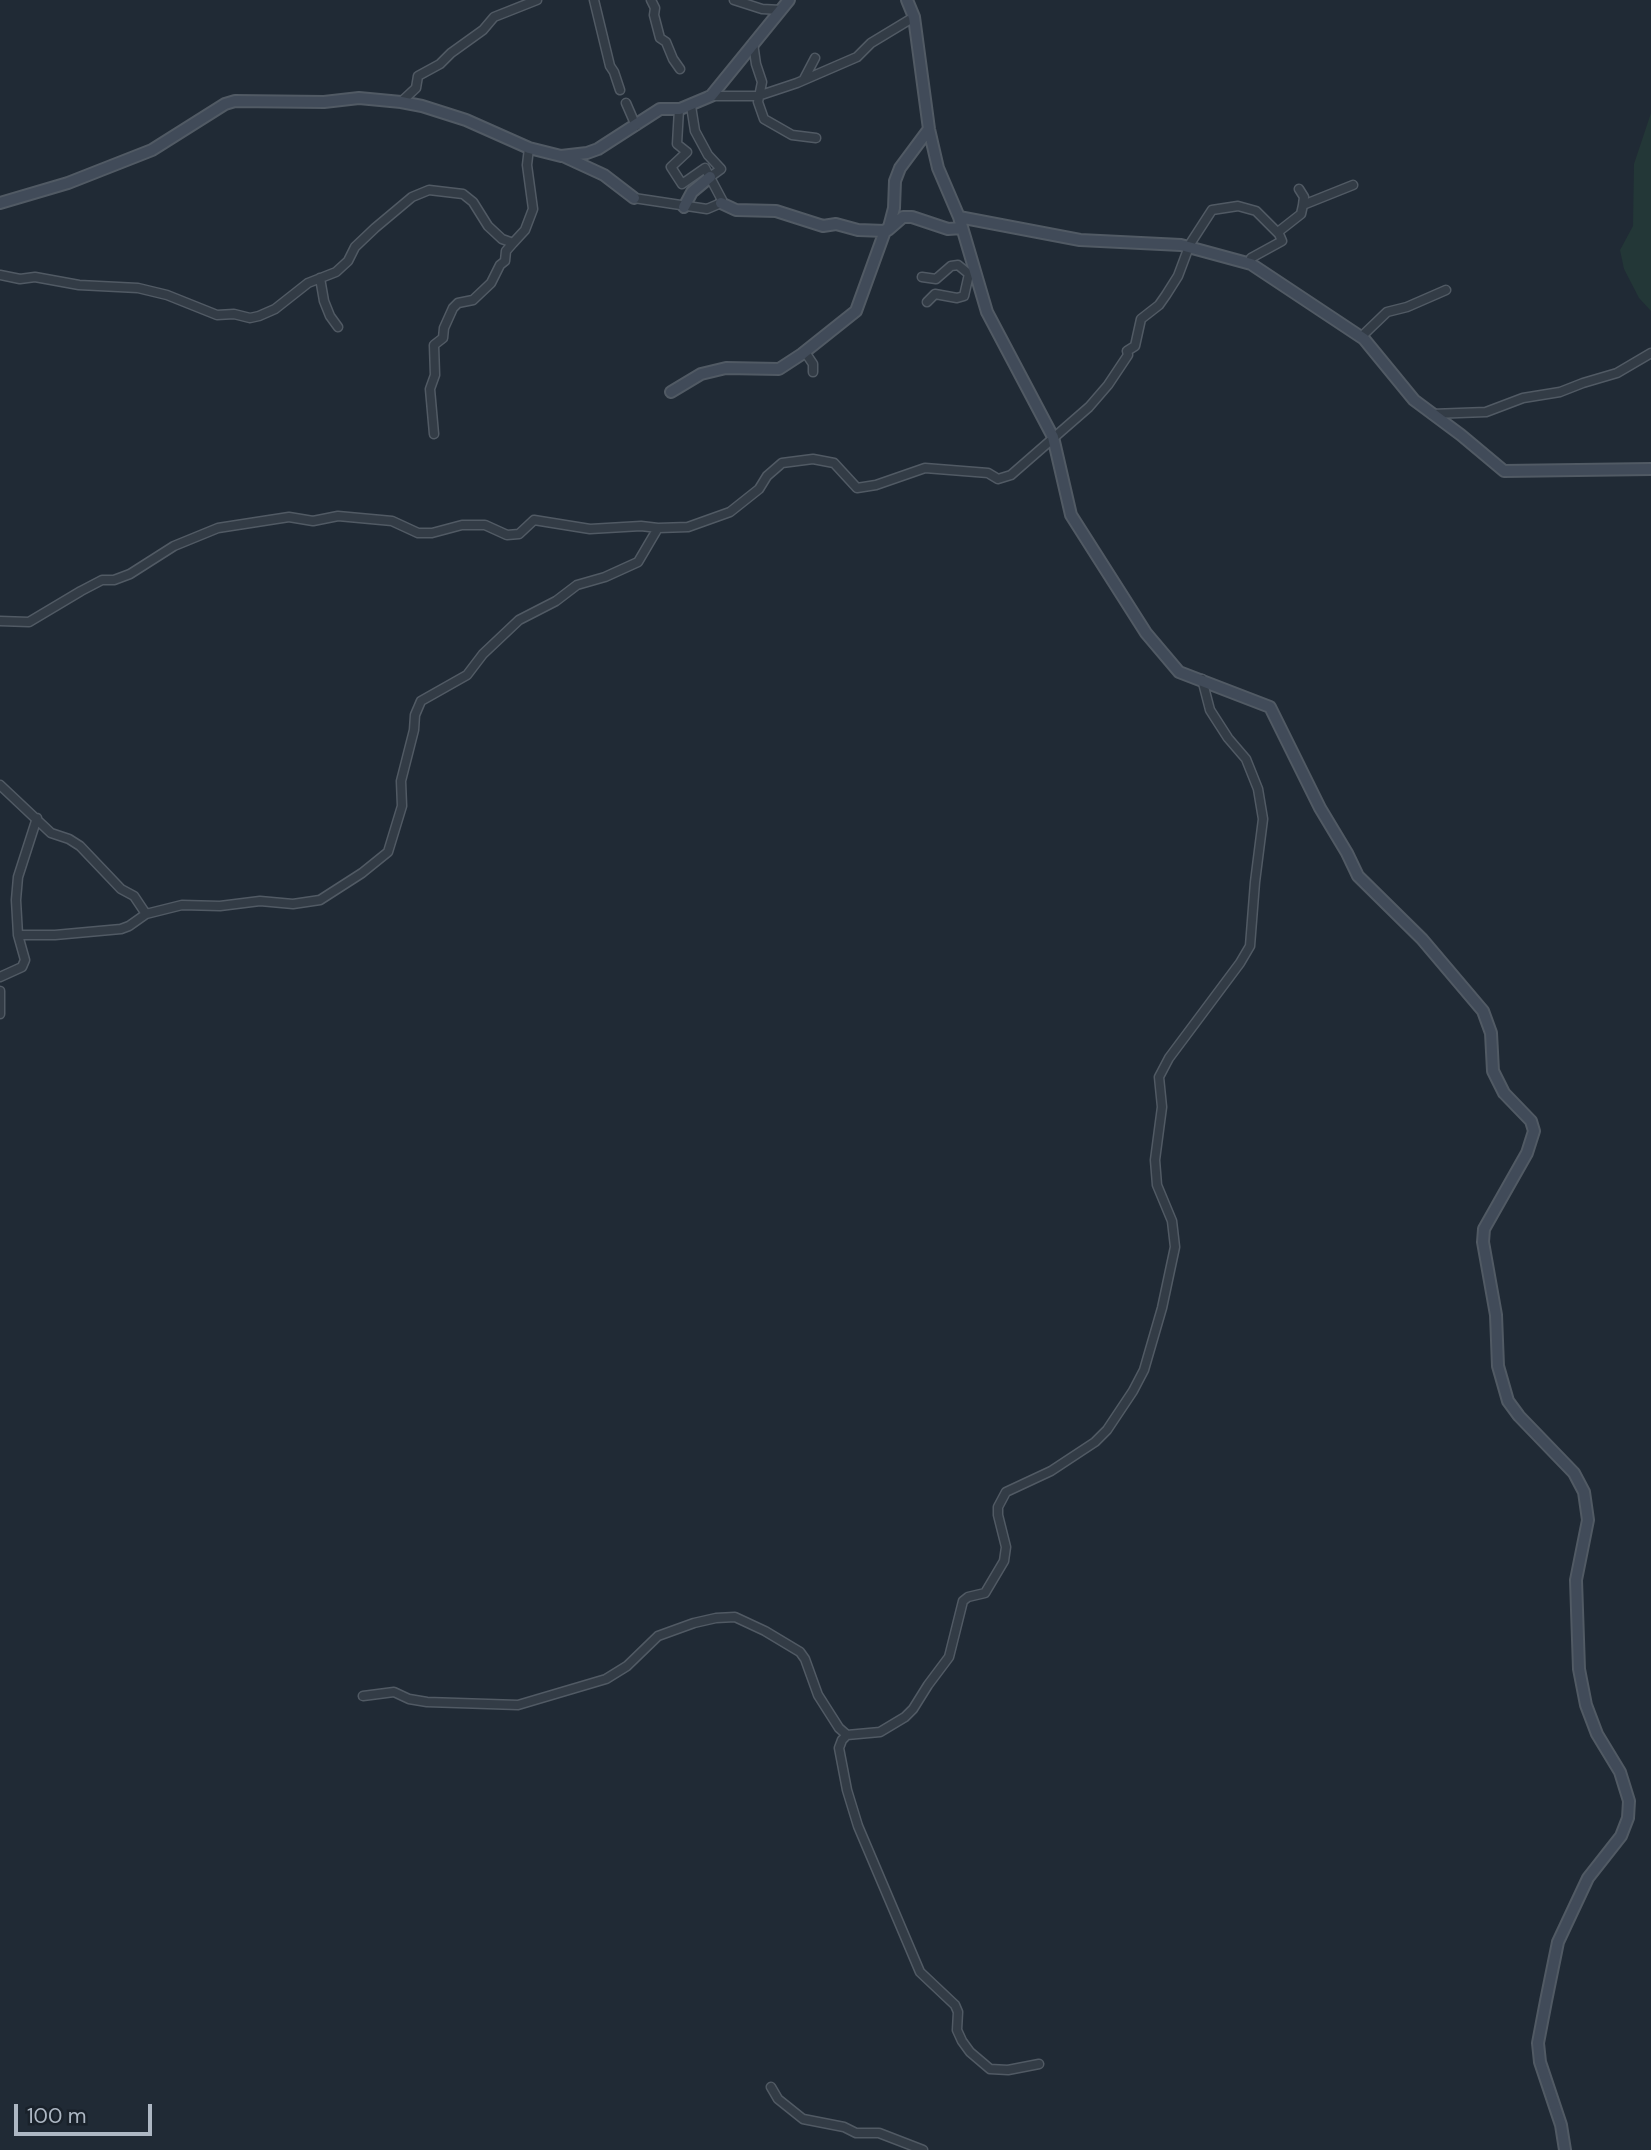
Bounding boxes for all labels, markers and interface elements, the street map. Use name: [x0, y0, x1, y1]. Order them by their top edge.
scale bar: [18, 2090, 156, 2134]
text: 100 m: [27, 2102, 87, 2130]

